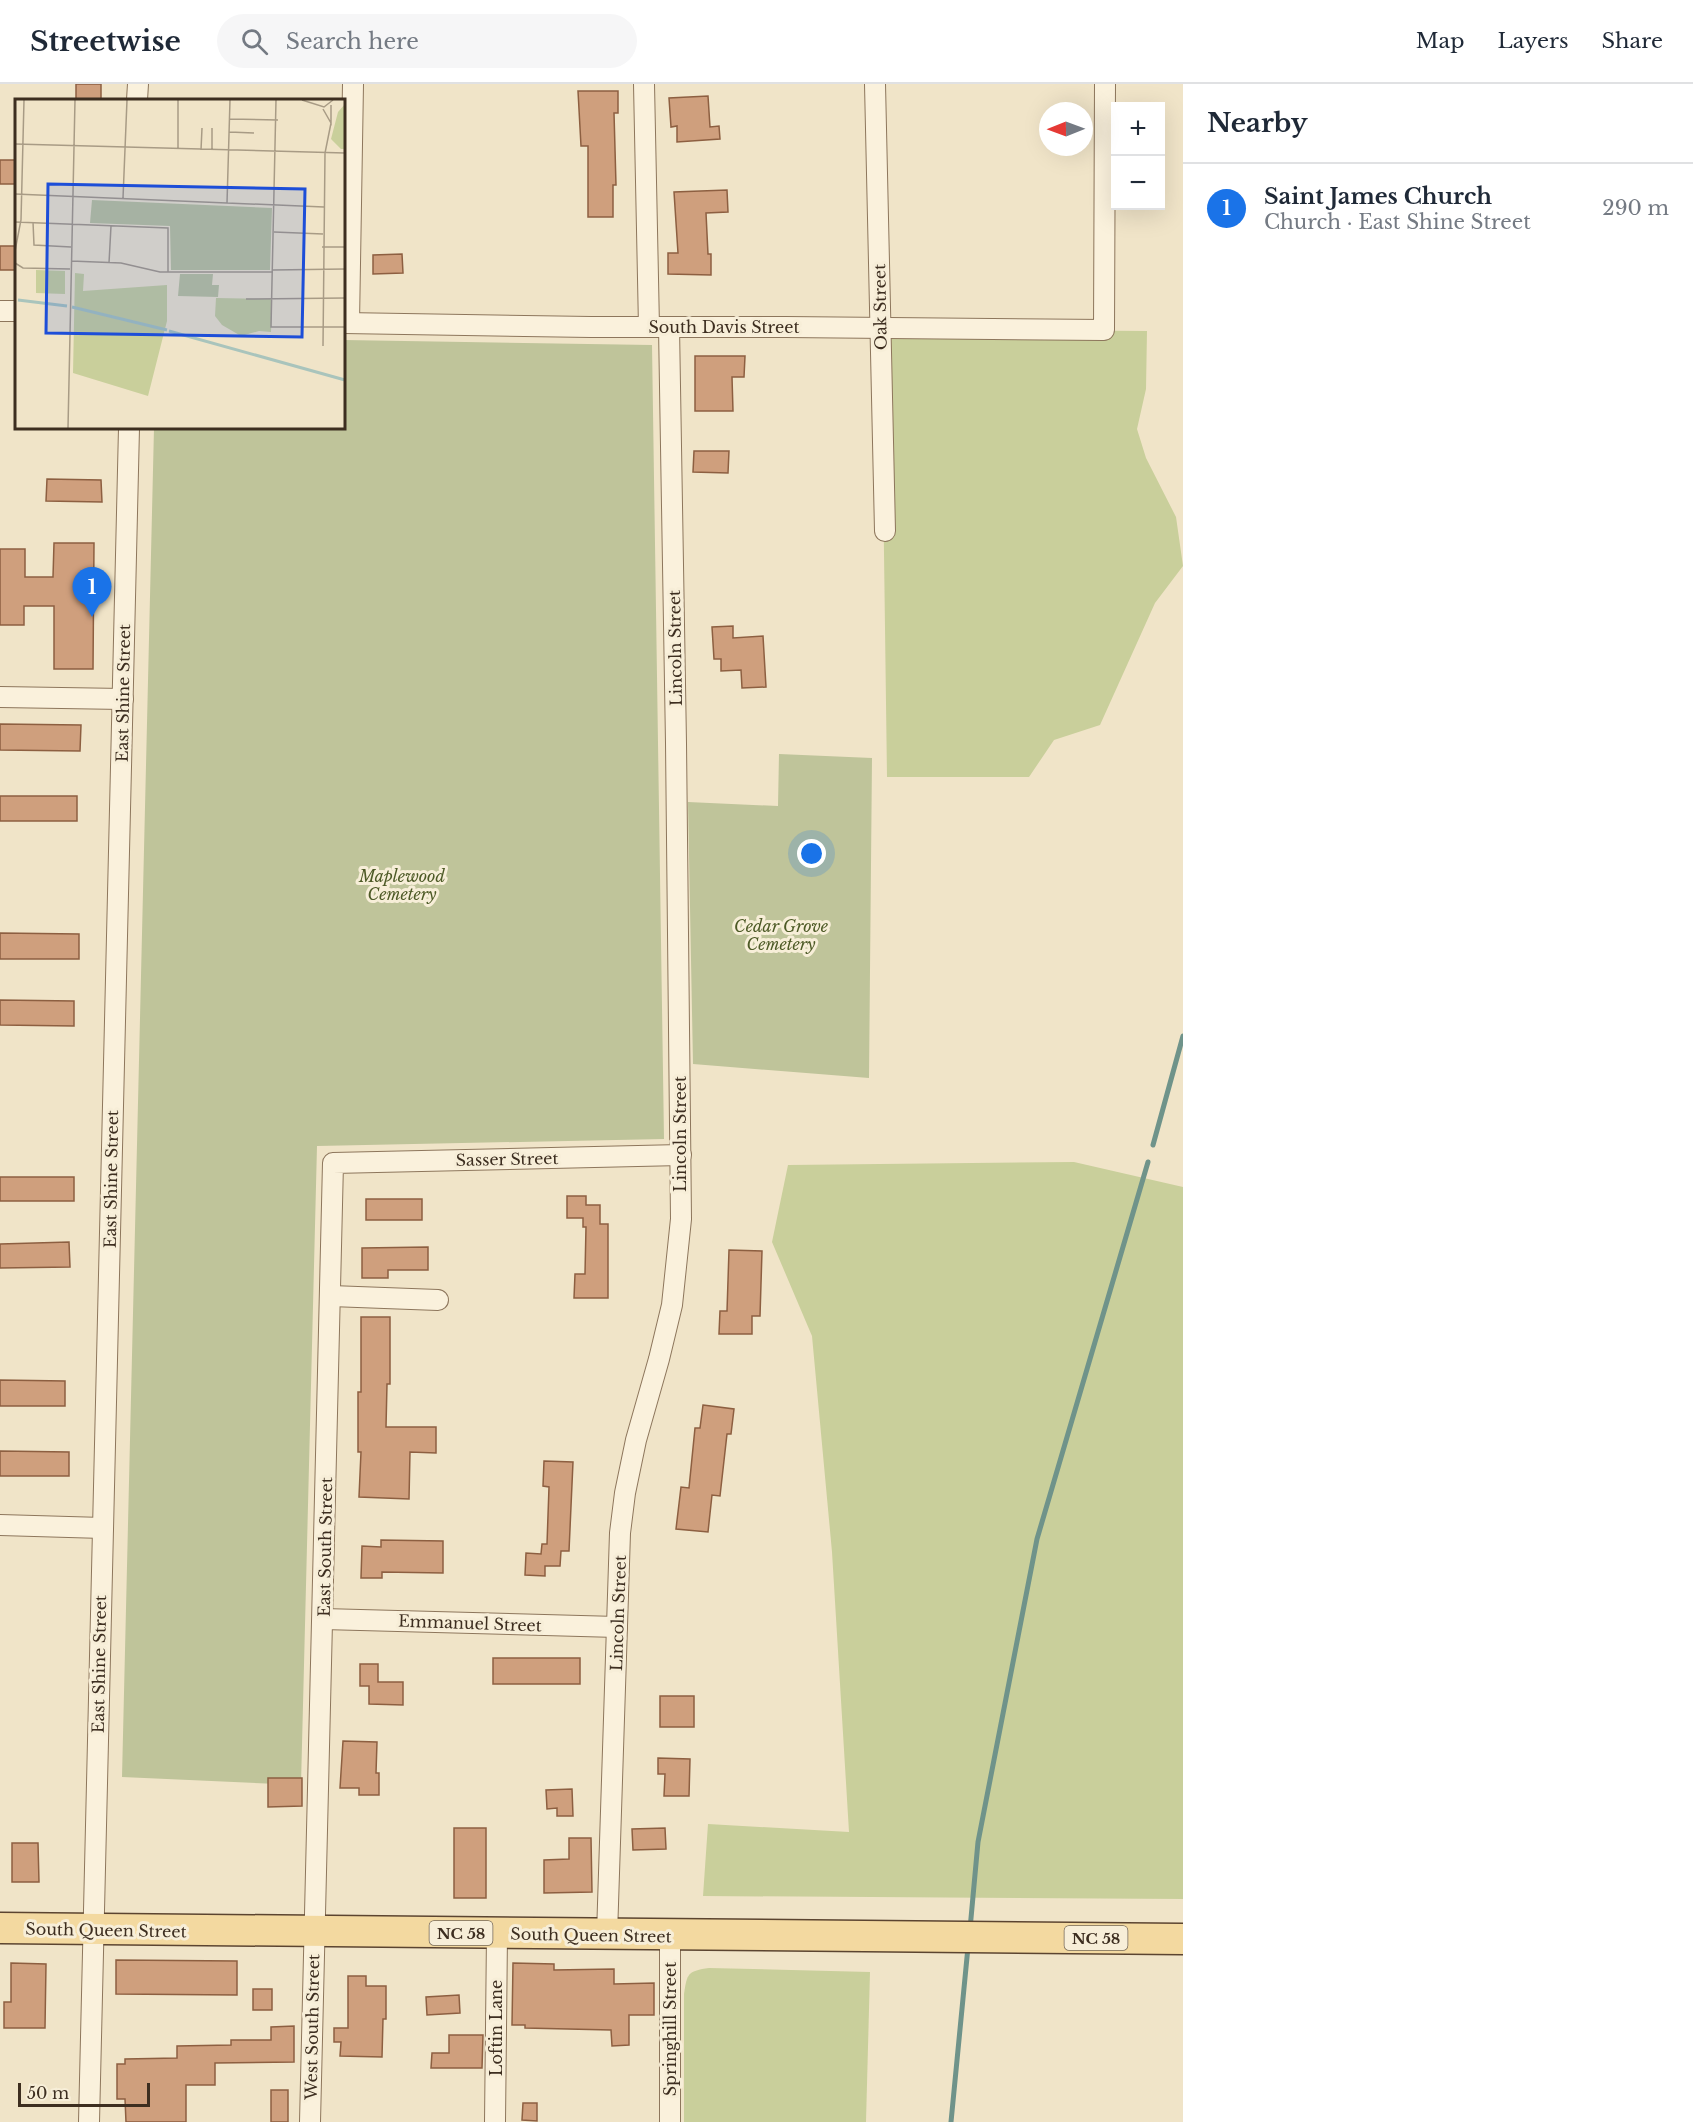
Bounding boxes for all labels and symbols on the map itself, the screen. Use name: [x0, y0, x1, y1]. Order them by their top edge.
inset map: [15, 99, 345, 429]
north arrow: [1039, 102, 1093, 156]
street label: Oak Street: [869, 264, 891, 350]
street label: South Davis Street: [649, 317, 799, 337]
pin: 1: [72, 568, 112, 617]
street label: Lincoln Street: [664, 590, 686, 706]
street label: East Shine Street: [112, 624, 134, 762]
your location: [797, 839, 826, 868]
park label: Maplewood Cemetery: [358, 866, 445, 904]
park label: Cedar Grove Cemetery: [734, 916, 829, 954]
street label: Lincoln Street: [670, 1076, 690, 1192]
street label: East Shine Street: [100, 1110, 122, 1248]
street label: Sasser Street: [455, 1148, 559, 1170]
street label: East South Street: [314, 1477, 336, 1617]
street label: Lincoln Street: [606, 1555, 630, 1671]
street label: East Shine Street: [88, 1595, 110, 1733]
street label: Emmanuel Street: [398, 1610, 542, 1636]
street label: South Queen Street: [25, 1919, 187, 1941]
road number: NC 58: [430, 1921, 492, 1945]
street label: South Queen Street: [510, 1924, 672, 1946]
road number: NC 58: [1064, 1926, 1128, 1950]
street label: West South Street: [301, 1954, 323, 2101]
street label: Springhill Street: [660, 1962, 680, 2096]
street label: Loftin Lane: [486, 1980, 506, 2076]
scale bar: [18, 2080, 150, 2108]

